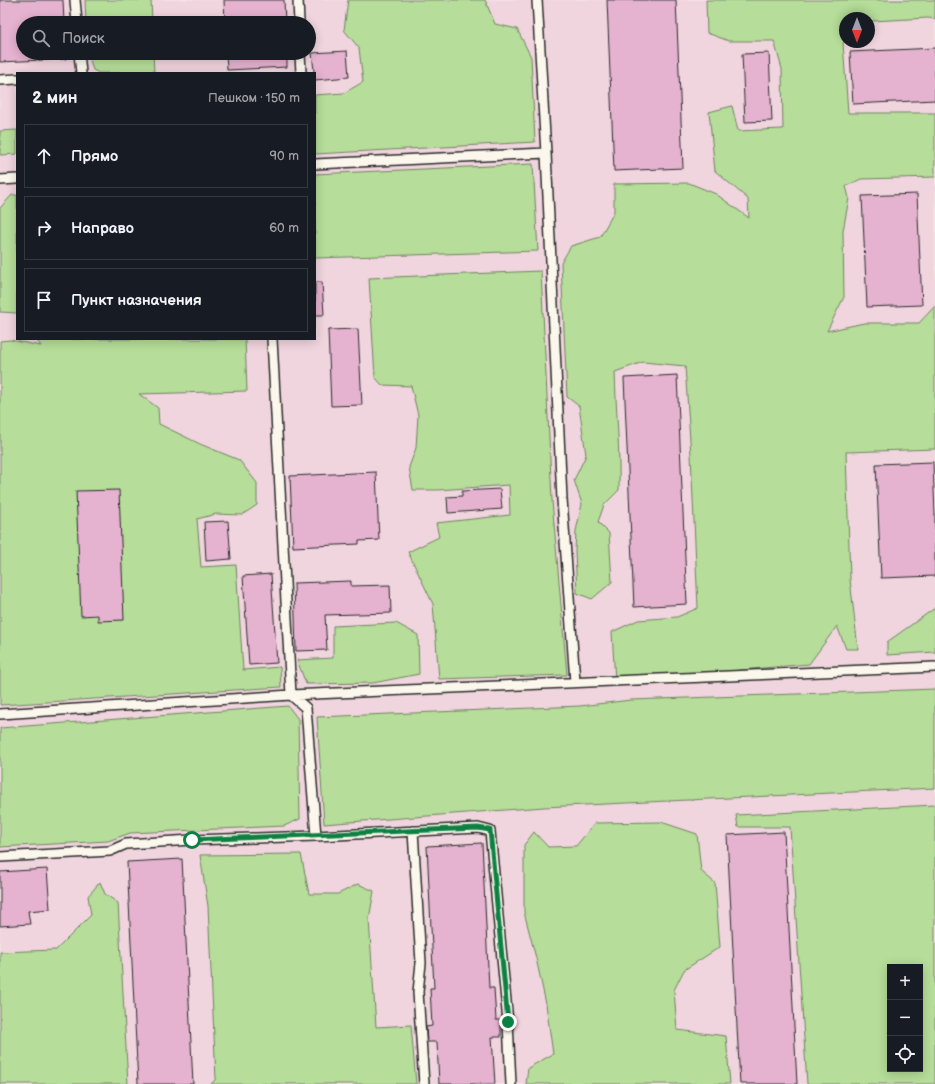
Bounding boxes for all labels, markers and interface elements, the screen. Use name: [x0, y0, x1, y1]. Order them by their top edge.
north arrow: [839, 12, 875, 48]
search box: [16, 16, 316, 60]
icon: search: [30, 27, 52, 49]
text: Поиск: [62, 29, 105, 48]
text: 2 мин: [32, 88, 78, 108]
text: Пешком · 150 m: [208, 90, 300, 106]
icon: ahead: [33, 145, 55, 167]
text: Прямо: [71, 147, 118, 166]
text: 90 m: [270, 148, 299, 164]
icon: right: [33, 217, 55, 239]
text: Направо: [71, 219, 134, 238]
text: 60 m: [269, 220, 299, 236]
icon: arrive: [33, 289, 55, 311]
text: Пункт назначения: [71, 291, 202, 310]
route start: [183, 831, 201, 849]
map controls: [887, 964, 923, 1072]
button: +: [887, 964, 923, 1000]
button: −: [887, 1000, 923, 1036]
route end: [499, 1013, 517, 1031]
button: locate: [887, 1036, 923, 1072]

